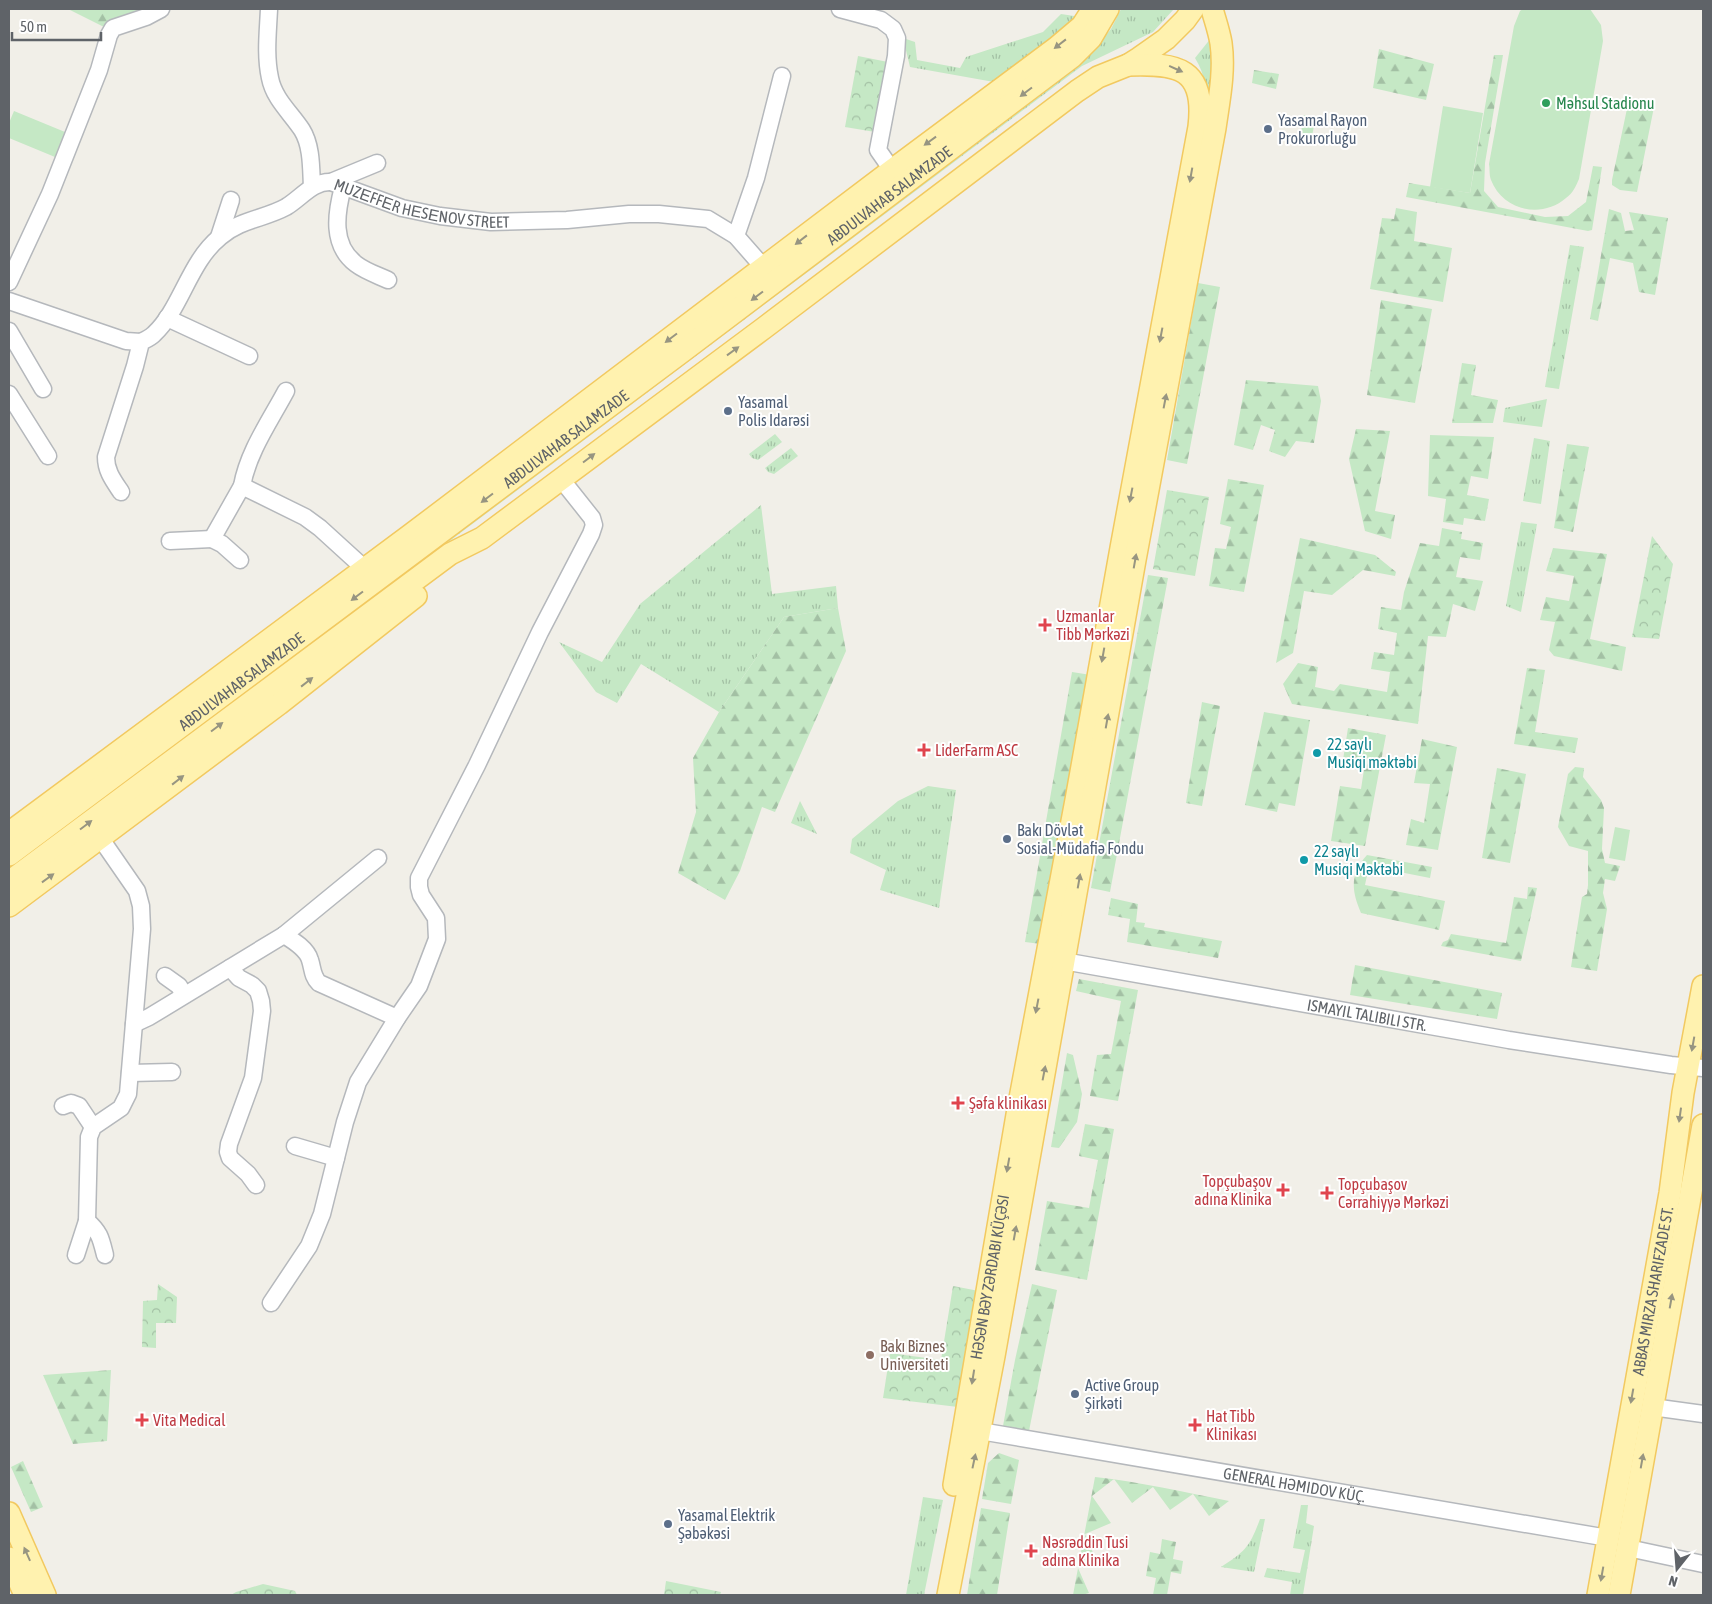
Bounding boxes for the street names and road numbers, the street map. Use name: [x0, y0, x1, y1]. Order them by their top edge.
street label: ABDULVAHAB SALAMZADE: [823, 142, 955, 248]
street label: MUZЕFFЕR HЕSЕNOV STREET: [332, 175, 510, 231]
street label: ABDULVAHAB SALAMZADE: [499, 386, 632, 491]
street label: ABDULVAHAB SALAMZADE: [175, 629, 308, 734]
street label: ISMAYIL TALIBILI STR.: [1306, 995, 1429, 1034]
street label: HƏSƏN BƏY ZƏRDABI KÜÇƏSI: [967, 1193, 1012, 1361]
street label: ABBAS MIRZA SHARIFZADE ST.: [1629, 1205, 1676, 1377]
street label: GENERAL HƏMIDOV KÜÇ.: [1222, 1464, 1367, 1506]

